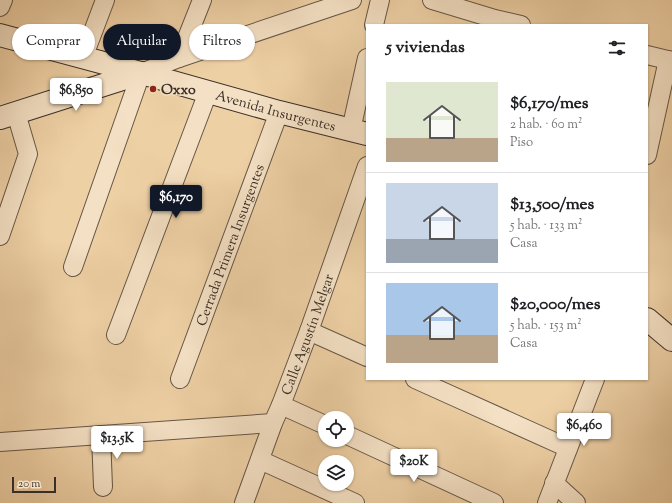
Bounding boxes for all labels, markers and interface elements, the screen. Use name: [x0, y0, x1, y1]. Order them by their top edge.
chip: Comprar: [12, 24, 95, 60]
chip: Alquilar: [103, 24, 181, 60]
chip: Filtros: [189, 24, 255, 60]
text: 5 viviendas: [386, 36, 465, 60]
icon: filters: [606, 37, 628, 59]
pin: $6,850: [43, 78, 109, 112]
place label: Oxxo: [161, 81, 196, 101]
text: $6,850: [59, 82, 93, 100]
marker: Oxxo: [148, 84, 158, 94]
street label: Avenida Insurgentes: [213, 87, 338, 138]
text: $6,170/mes: [510, 92, 588, 116]
icon: home: [418, 98, 466, 146]
text: 2 hab. · 60 m²: [510, 116, 582, 134]
text: Piso: [510, 134, 533, 152]
street label: Cerrada Primera Insurgentes: [192, 162, 271, 329]
pin: $6,170: [143, 185, 209, 219]
text: $6,170: [159, 189, 193, 207]
text: $13,500/mes: [510, 193, 594, 217]
icon: home: [418, 199, 466, 247]
text: 5 hab. · 133 m²: [510, 217, 582, 235]
text: Casa: [510, 235, 537, 253]
street label: Calle Agustín Melgar: [278, 271, 340, 399]
text: $20,000/mes: [510, 293, 600, 317]
icon: home: [418, 299, 466, 347]
text: 5 hab. · 153 m²: [510, 317, 582, 335]
text: Casa: [510, 335, 537, 353]
map controls: [318, 411, 354, 491]
button: locate: [318, 411, 354, 447]
pin: $6,460: [551, 413, 617, 447]
text: $6,460: [566, 417, 602, 435]
pin: $13.5K: [84, 426, 150, 460]
text: $13.5K: [100, 430, 134, 448]
pin: $20K: [390, 449, 438, 483]
text: $20K: [399, 453, 429, 471]
button: layers: [318, 455, 354, 491]
scale bar: [12, 475, 56, 494]
text: 20 m: [18, 476, 40, 492]

